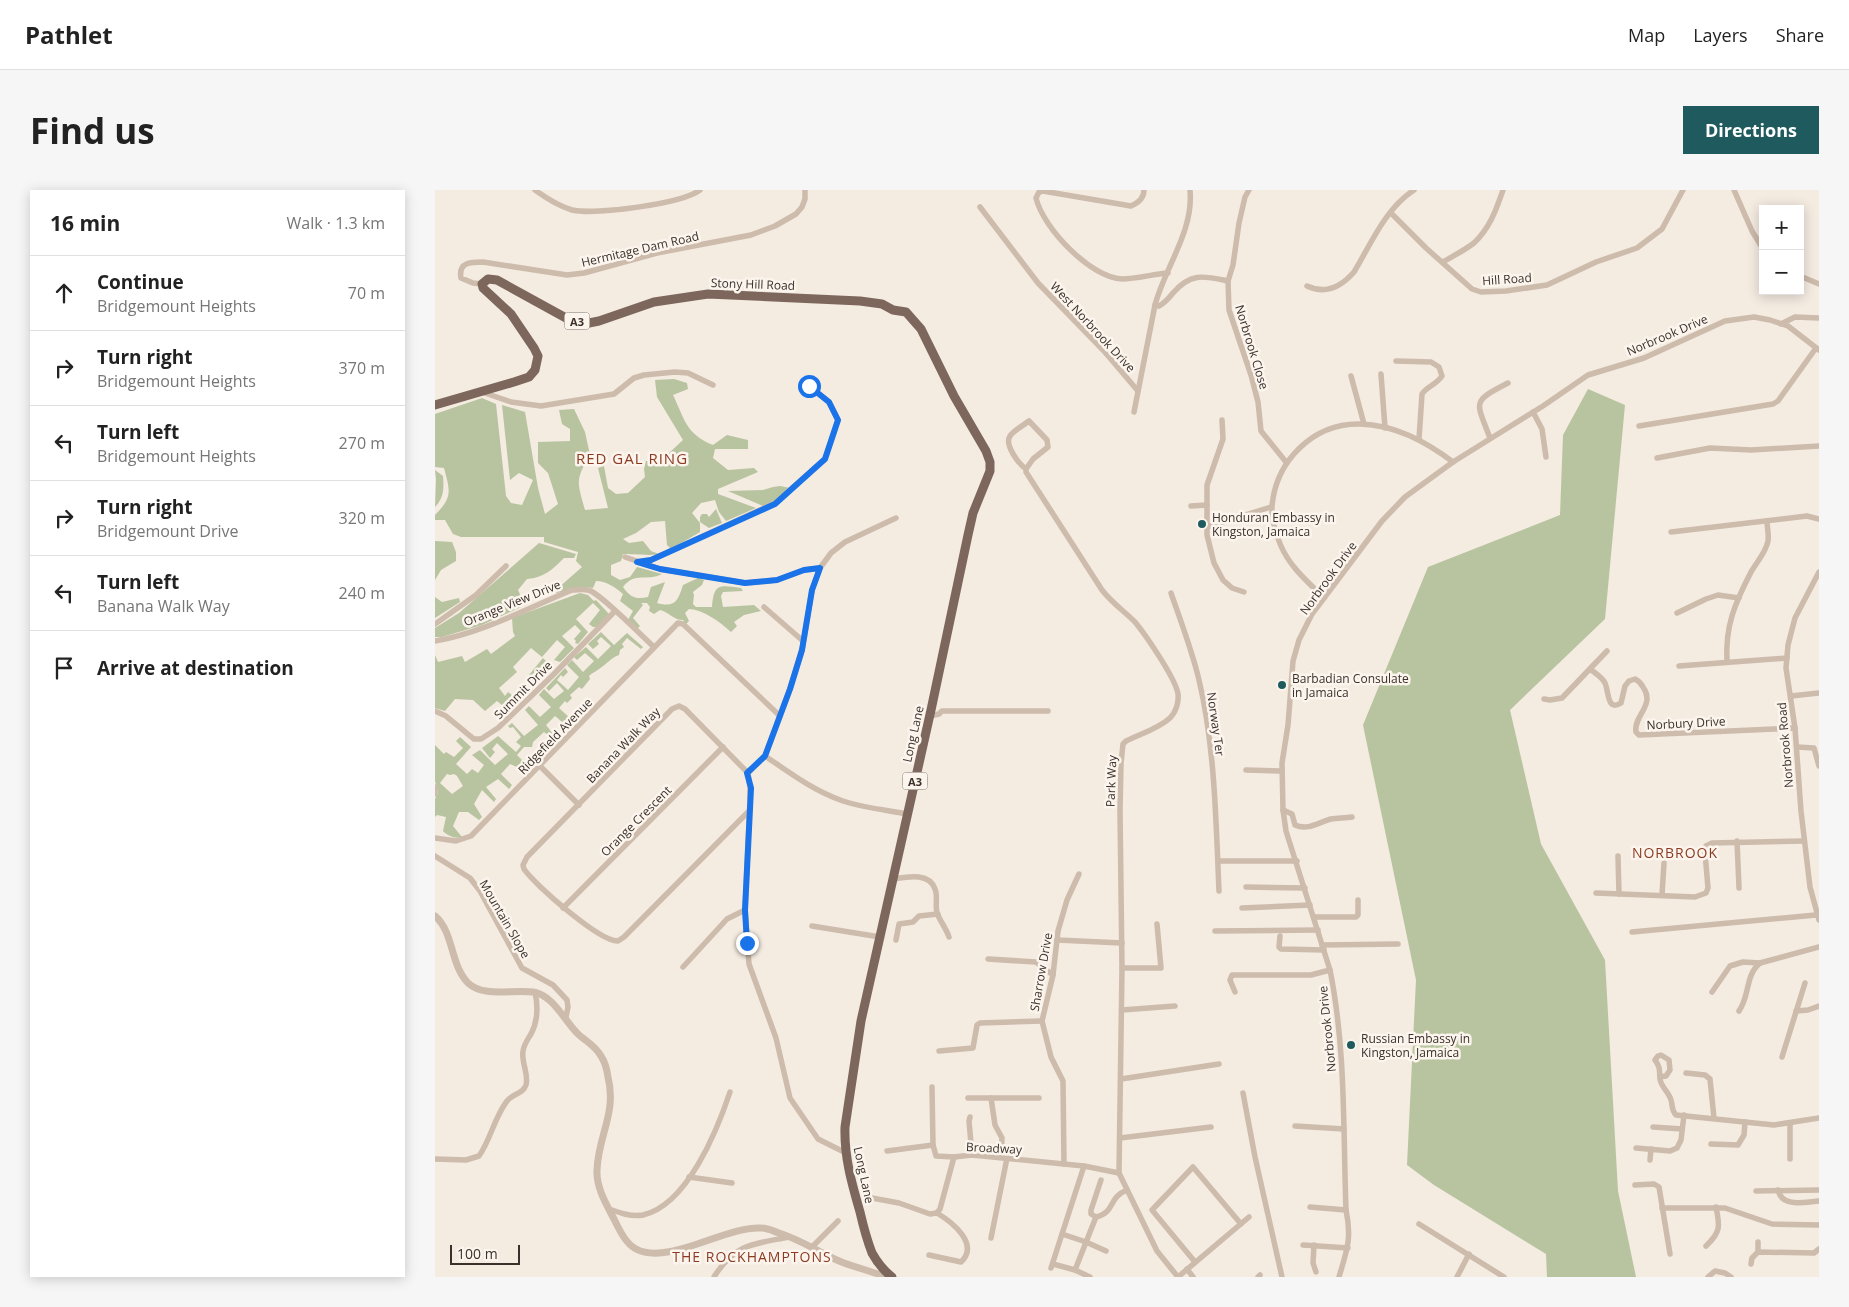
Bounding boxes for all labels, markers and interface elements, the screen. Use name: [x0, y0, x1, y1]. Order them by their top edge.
text: Pathlet: [25, 18, 113, 51]
text: Map: [1628, 23, 1665, 47]
text: Layers: [1693, 23, 1748, 47]
text: Share: [1776, 23, 1824, 47]
button: Directions: [1683, 106, 1819, 154]
text: Find us: [30, 107, 155, 154]
map controls: [1759, 205, 1804, 295]
button: +: [1759, 205, 1804, 250]
text: 16 min: [50, 209, 120, 237]
text: Walk · 1.3 km: [287, 212, 385, 234]
street label: Hermitage Dam Road: [580, 227, 700, 271]
button: −: [1759, 250, 1804, 295]
text: Continue: [97, 269, 184, 295]
street label: Hill Road: [1482, 269, 1532, 289]
street label: Stony Hill Road: [711, 274, 795, 294]
street label: West Norbrook Drive: [1047, 278, 1139, 376]
icon: ahead: [50, 279, 78, 307]
text: 70 m: [348, 282, 385, 304]
text: Bridgemount Heights: [97, 295, 256, 317]
street label: Norbrook Close: [1231, 303, 1273, 392]
street label: Norbrook Drive: [1624, 310, 1710, 360]
road number: A3: [565, 312, 589, 330]
text: Turn right: [97, 344, 192, 370]
icon: right: [50, 354, 78, 382]
text: 370 m: [339, 357, 385, 379]
text: Bridgemount Heights: [97, 370, 256, 392]
route start: [798, 375, 821, 398]
text: Turn left: [97, 419, 179, 445]
icon: left: [50, 429, 78, 457]
text: 270 m: [339, 432, 385, 454]
text: Bridgemount Heights: [97, 445, 256, 467]
district label: RED GAL RING: [576, 448, 688, 468]
text: Turn right: [97, 494, 192, 520]
icon: right: [50, 504, 78, 532]
text: 320 m: [339, 507, 385, 529]
place label: Honduran Embassy in Kingston, Jamaica: [1212, 509, 1335, 540]
marker: Honduran Embassy in Kingston, Jamaica: [1196, 518, 1208, 530]
text: Bridgemount Drive: [97, 520, 238, 542]
street label: Norbrook Drive: [1296, 538, 1360, 618]
text: Turn left: [97, 569, 179, 595]
street label: Orange View Drive: [461, 576, 563, 630]
icon: left: [50, 579, 78, 607]
text: 240 m: [339, 582, 385, 604]
text: Banana Walk Way: [97, 595, 230, 617]
icon: arrive: [50, 654, 78, 682]
text: Arrive at destination: [97, 655, 294, 681]
street label: Summit Drive: [490, 657, 556, 723]
place label: Barbadian Consulate in Jamaica: [1292, 670, 1409, 701]
marker: Barbadian Consulate in Jamaica: [1276, 679, 1288, 691]
street label: Norway Ter: [1203, 691, 1229, 757]
street label: Ridgefield Avenue: [514, 694, 596, 778]
street label: Norbrook Road: [1773, 701, 1797, 789]
street label: Banana Walk Way: [582, 703, 664, 787]
street label: Long Lane: [898, 704, 928, 764]
street label: Norbury Drive: [1646, 712, 1726, 734]
street label: Park Way: [1102, 754, 1120, 807]
road number: A3: [903, 772, 927, 790]
street label: Orange Crescent: [597, 782, 675, 860]
district label: NORBROOK: [1632, 843, 1718, 862]
street label: Mountain Slope: [476, 877, 535, 962]
street label: Sharrow Drive: [1026, 931, 1056, 1013]
route end: [736, 932, 759, 955]
street label: Norbrook Drive: [1314, 985, 1340, 1073]
place label: Russian Embassy in Kingston, Jamaica: [1361, 1030, 1470, 1061]
marker: Russian Embassy in Kingston, Jamaica: [1345, 1039, 1357, 1051]
street label: Broadway: [966, 1138, 1023, 1158]
street label: Long Lane: [850, 1145, 878, 1205]
scale bar: [450, 1242, 520, 1265]
text: 100 m: [457, 1244, 498, 1263]
district label: THE ROCKHAMPTONS: [672, 1247, 832, 1266]

